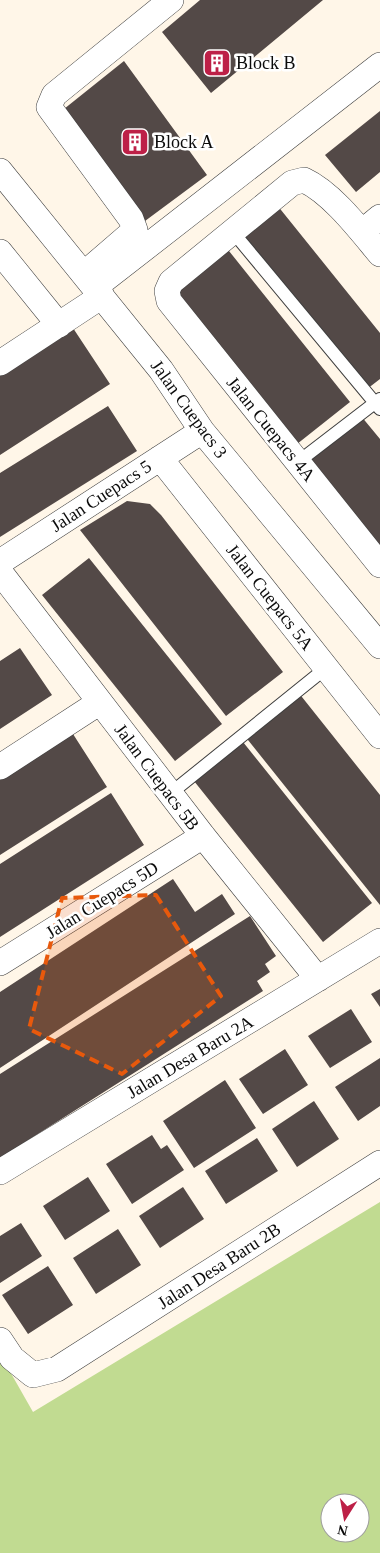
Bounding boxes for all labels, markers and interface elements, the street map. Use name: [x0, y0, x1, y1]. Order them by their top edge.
building icon: Block B: [202, 48, 232, 78]
place label: Block B: [236, 53, 296, 73]
building icon: Block A: [120, 127, 150, 157]
place label: Block A: [154, 132, 214, 152]
street label: Jalan Cuepacs 3: [147, 356, 231, 462]
street label: Jalan Cuepacs 4A: [223, 373, 319, 485]
street label: Jalan Cuepacs 5: [47, 456, 155, 536]
street label: Jalan Cuepacs 5A: [222, 540, 318, 654]
street label: Jalan Cuepacs 5B: [111, 720, 203, 834]
street label: Jalan Cuepacs 5D: [42, 857, 162, 943]
street label: Jalan Desa Baru 2A: [123, 1011, 257, 1103]
street label: Jalan Desa Baru 2B: [154, 1219, 284, 1313]
north arrow: [320, 1493, 370, 1543]
text: N: [336, 1522, 349, 1539]

